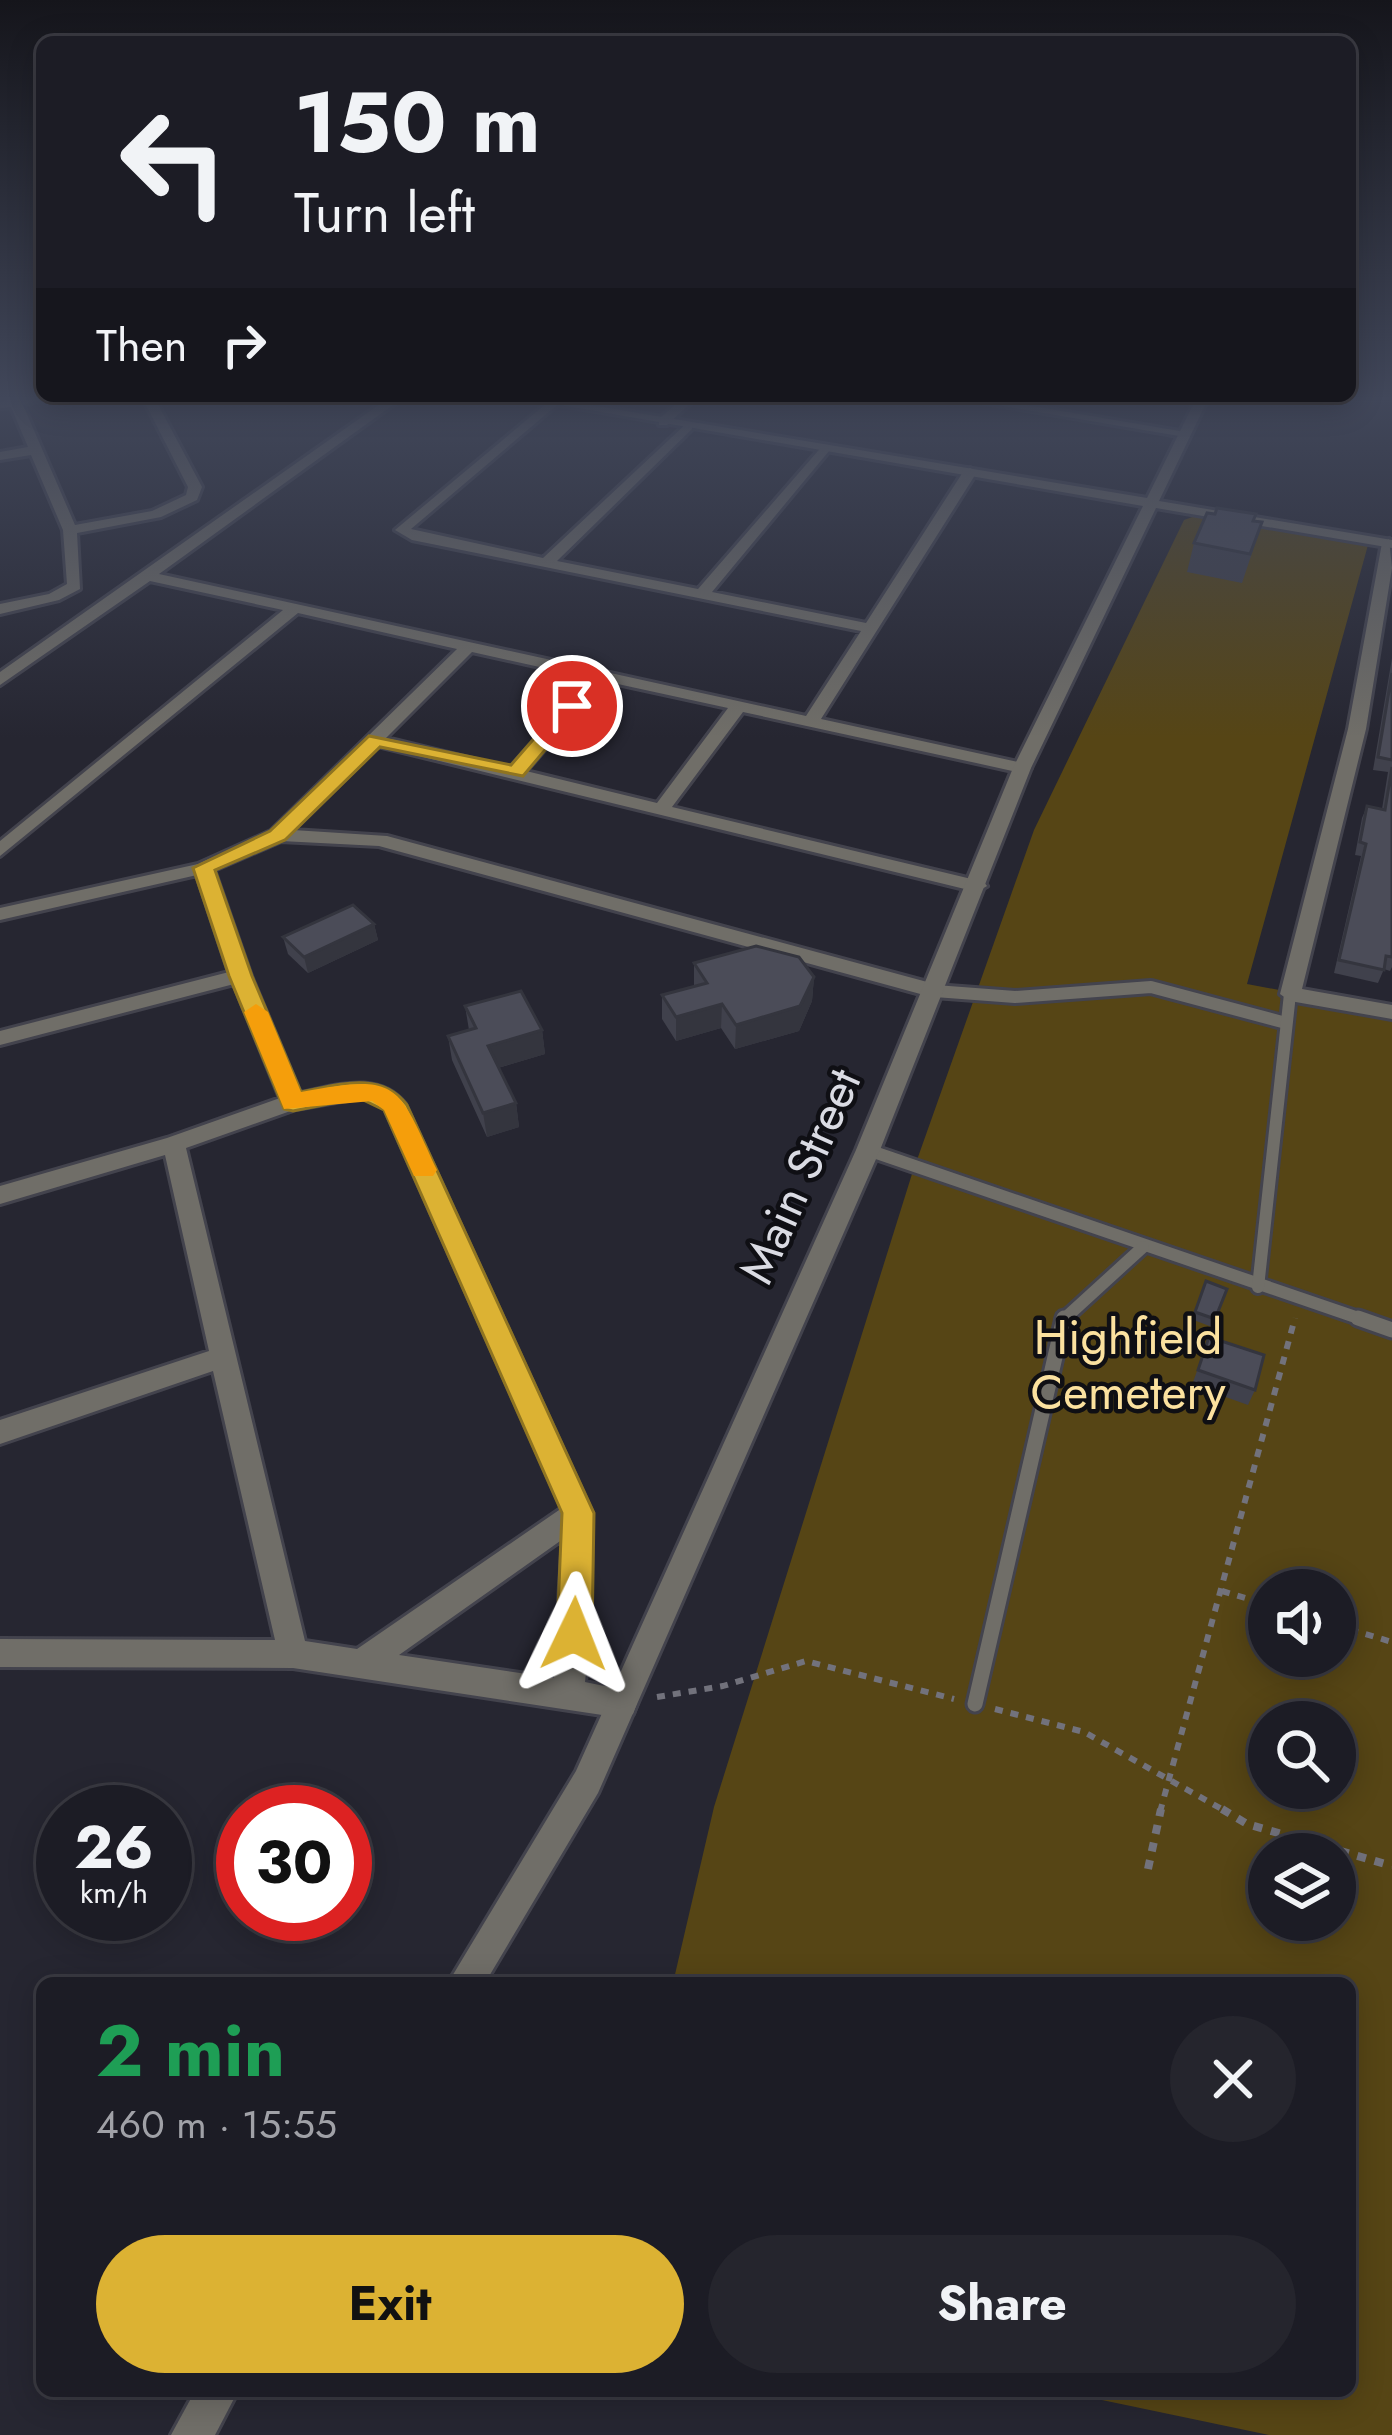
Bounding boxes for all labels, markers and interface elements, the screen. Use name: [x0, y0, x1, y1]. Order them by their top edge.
text: 150 m: [294, 62, 541, 184]
icon: left: [96, 84, 252, 240]
text: Turn left: [294, 174, 475, 252]
icon: right: [211, 312, 277, 378]
text: Then: [96, 313, 187, 378]
pin: [521, 655, 623, 757]
icon: arrive: [539, 673, 605, 739]
street label: Main Street: [722, 1057, 878, 1294]
park label: Highfield Cemetery: [1030, 1303, 1226, 1427]
map controls: [1248, 1569, 1356, 1941]
button: sound: [1248, 1569, 1356, 1677]
position arrow: [511, 1571, 637, 1697]
button: search: [1248, 1701, 1356, 1809]
speed limit sign: 30: [216, 1785, 372, 1941]
text: 26: [74, 1804, 154, 1891]
button: layers: [1248, 1833, 1356, 1941]
text: km/h: [80, 1871, 148, 1914]
text: 2 min: [96, 1999, 285, 2103]
button: close: [1170, 2016, 1296, 2142]
text: 460 m · 15:55: [96, 2096, 337, 2153]
button: Exit: [96, 2235, 684, 2373]
button: Share: [708, 2235, 1296, 2373]

